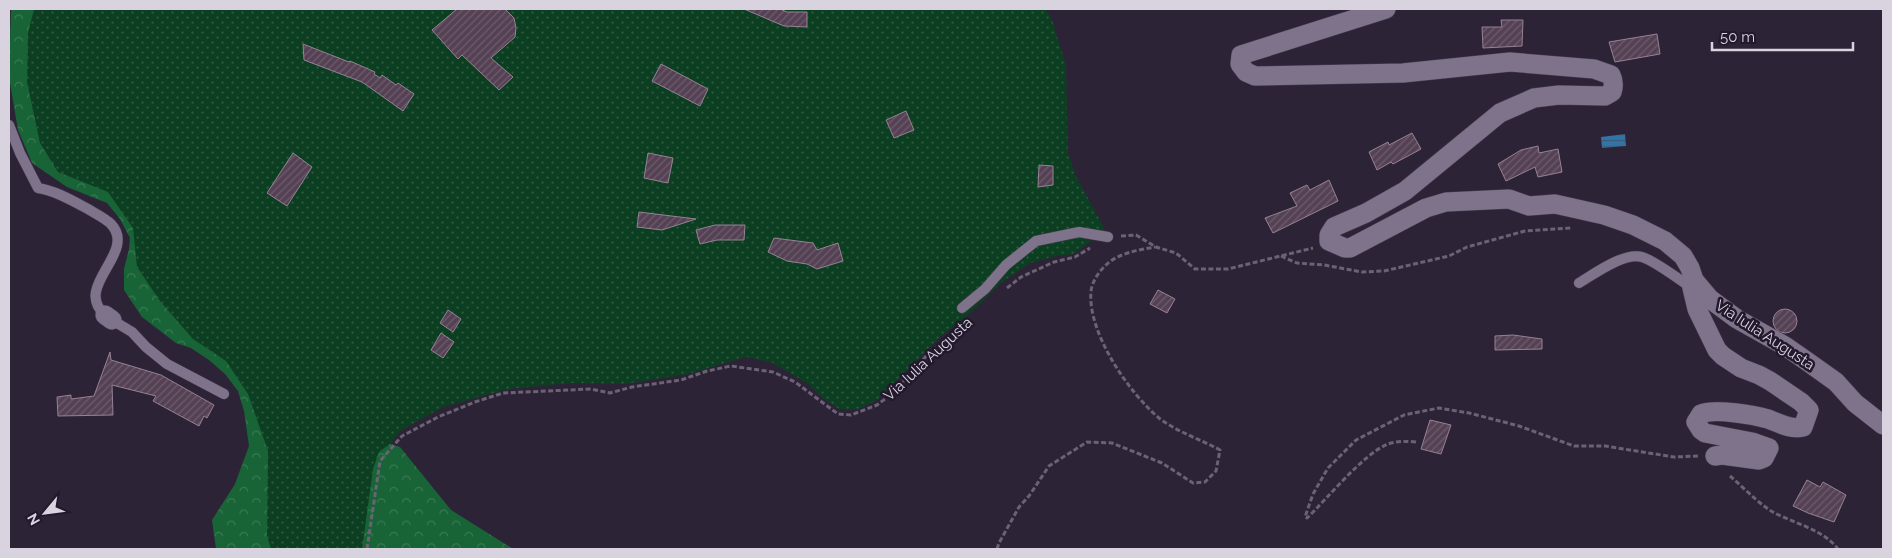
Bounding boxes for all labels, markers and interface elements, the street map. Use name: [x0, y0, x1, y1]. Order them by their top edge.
scale bar: [1712, 20, 1853, 52]
text: 50 m: [1720, 28, 1755, 46]
street label: Via Iulia Augusta: [1712, 296, 1818, 374]
street label: Via Iulia Augusta: [880, 313, 976, 405]
north arrow: [20, 488, 70, 538]
text: N: [24, 511, 43, 528]

